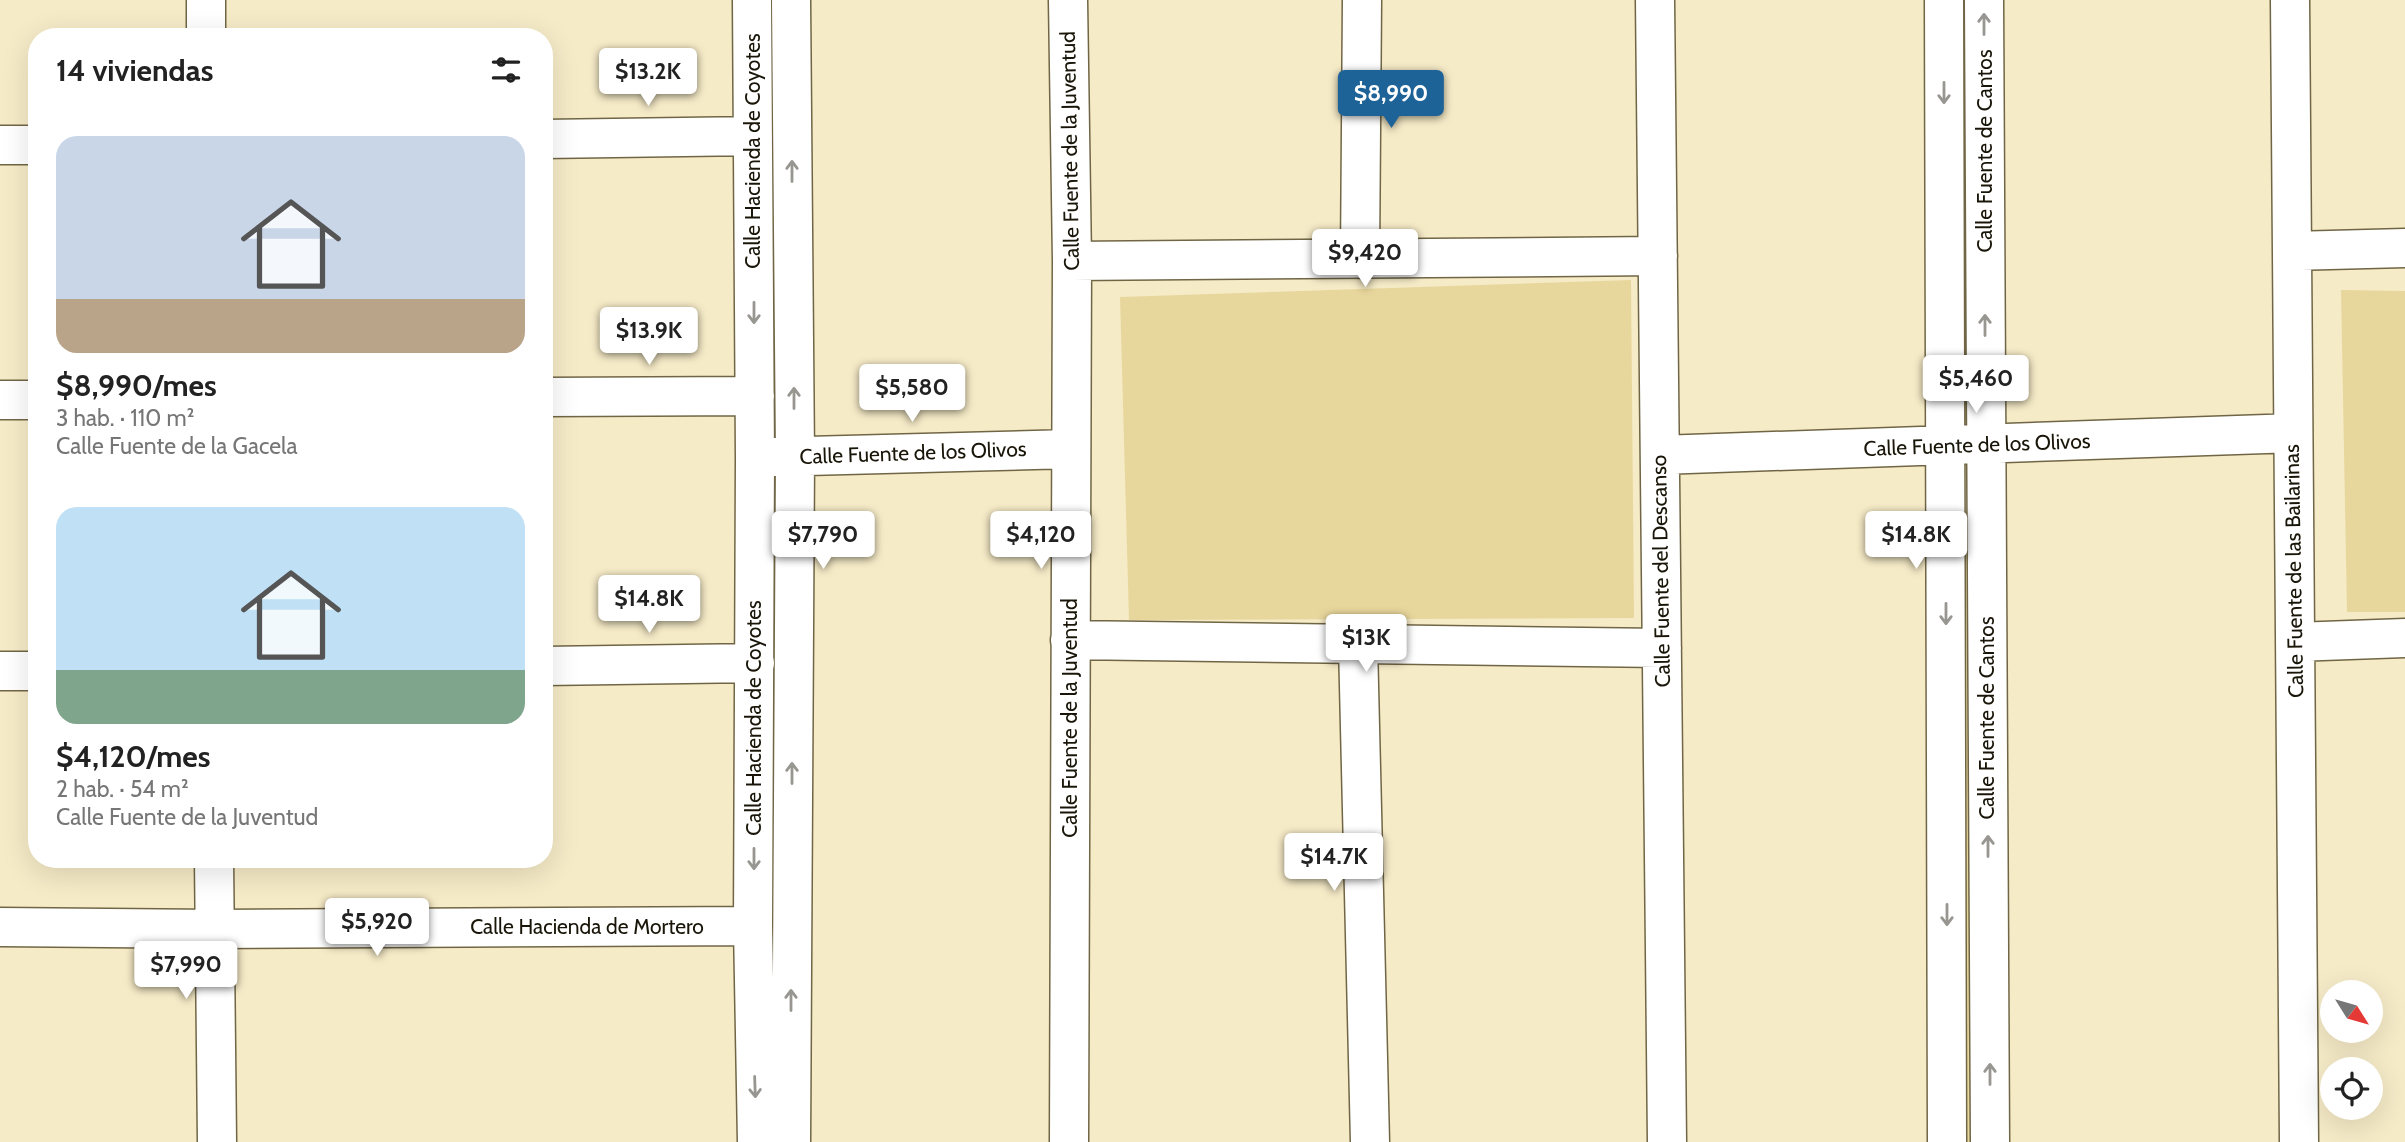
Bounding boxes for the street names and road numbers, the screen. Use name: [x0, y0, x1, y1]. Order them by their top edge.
street label: Calle Fuente de la Juventud: [1055, 31, 1084, 271]
street label: Calle Hacienda de Coyotes: [740, 33, 765, 269]
street label: Calle Fuente de Cantos: [1972, 49, 1997, 253]
street label: Calle Fuente de los Olivos: [1863, 428, 2091, 461]
street label: Calle Fuente de los Olivos: [799, 436, 1027, 469]
street label: Calle Fuente de las Bailarinas: [2279, 444, 2308, 698]
street label: Calle Fuente del Descanso: [1646, 455, 1675, 687]
street label: Calle Fuente de la Juventud: [1057, 598, 1082, 838]
street label: Calle Hacienda de Coyotes: [741, 600, 766, 836]
street label: Calle Fuente de Cantos: [1974, 616, 1999, 820]
street label: Calle Hacienda de Mortero: [470, 914, 704, 939]

